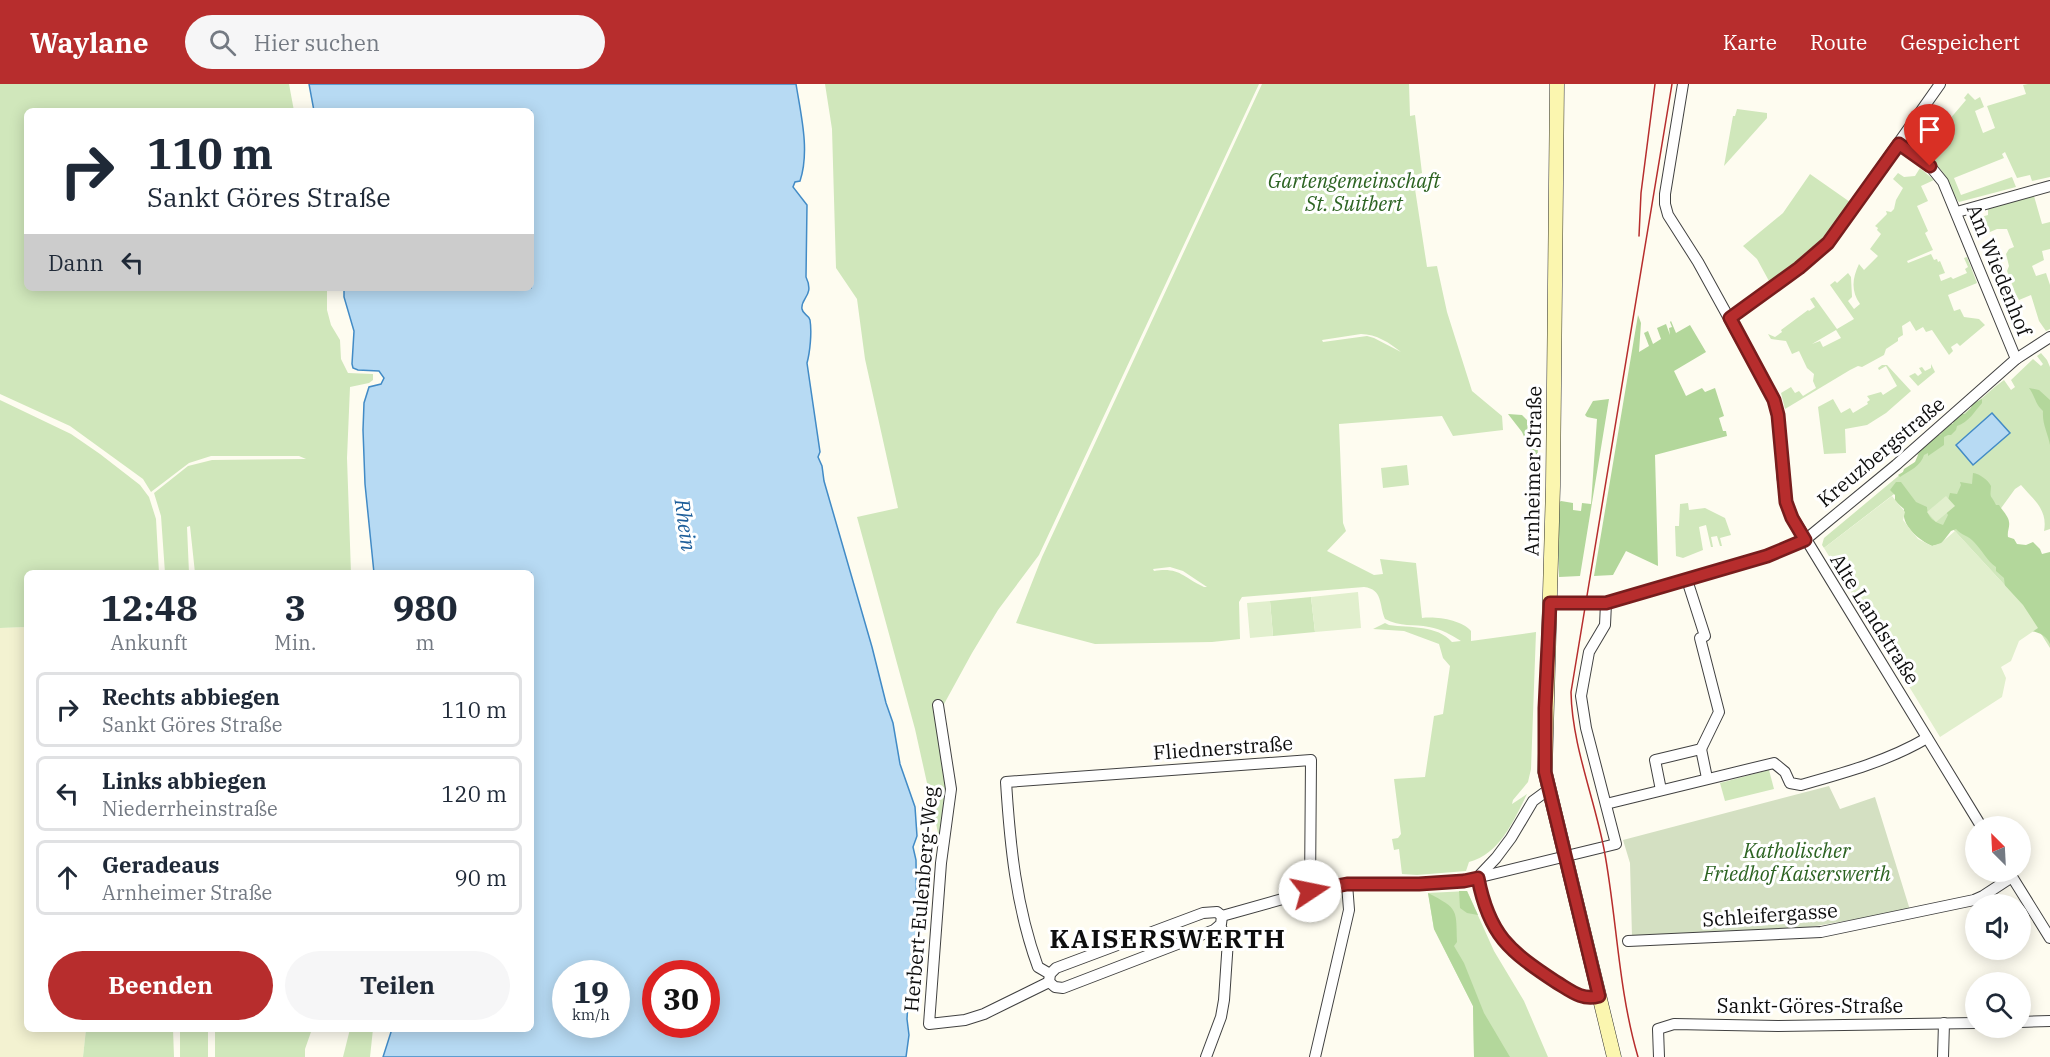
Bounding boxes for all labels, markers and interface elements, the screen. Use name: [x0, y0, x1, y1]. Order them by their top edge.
search box: [185, 15, 605, 69]
text: Waylane: [30, 24, 149, 61]
icon: search: [206, 26, 239, 59]
text: Hier suchen: [254, 28, 380, 57]
text: Karte: [1723, 28, 1777, 56]
text: Route: [1810, 28, 1867, 56]
text: Gespeichert: [1900, 28, 2020, 56]
pin: [1904, 104, 1955, 166]
icon: arrive: [1913, 113, 1946, 146]
text: 110 m: [147, 126, 273, 181]
icon: right: [48, 132, 126, 210]
park label: Gartengemeinschaft St. Suitbert: [1268, 167, 1441, 217]
text: Sankt Göres Straße: [147, 179, 391, 214]
street label: Am Wiedenhof: [1961, 200, 2039, 341]
icon: left: [116, 246, 149, 279]
text: Dann: [48, 248, 104, 277]
street label: Arnheimer Straße: [1518, 386, 1547, 556]
street label: Kreuzbergstraße: [1811, 390, 1950, 513]
water label: Rhein: [668, 496, 703, 553]
street label: Alte Landstraße: [1824, 548, 1927, 689]
text: 12:48: [100, 584, 198, 631]
text: 3: [284, 584, 306, 631]
text: 980: [393, 584, 458, 631]
text: Ankunft: [111, 629, 188, 656]
text: Min.: [274, 629, 316, 656]
text: m: [416, 629, 435, 656]
text: Rechts abbiegen: [102, 682, 280, 711]
icon: right: [51, 693, 84, 726]
text: 110 m: [441, 695, 507, 724]
text: Sankt Göres Straße: [102, 711, 282, 738]
street label: Fliednerstraße: [1152, 729, 1294, 766]
text: Links abbiegen: [102, 766, 267, 795]
icon: left: [51, 777, 84, 810]
text: 120 m: [441, 779, 507, 808]
street label: Herbert-Eulenberg-Weg: [897, 785, 944, 1013]
text: Niederrheinstraße: [102, 795, 278, 822]
north arrow: [1965, 816, 2031, 882]
map controls: [1965, 816, 2031, 1038]
park label: Katholischer Friedhof Kaiserswerth: [1702, 837, 1891, 887]
text: Geradeaus: [102, 850, 219, 879]
position arrow: [1278, 859, 1342, 923]
icon: ahead: [51, 861, 84, 894]
text: 90 m: [455, 863, 507, 892]
text: Arnheimer Straße: [102, 879, 272, 906]
button: sound: [1965, 894, 2031, 960]
street label: Schleifergasse: [1701, 896, 1839, 933]
district label: KAISERSWERTH: [1050, 921, 1286, 955]
button: Beenden: [48, 951, 273, 1020]
button: Teilen: [285, 951, 510, 1020]
speed limit sign: 30: [642, 960, 720, 1038]
text: 19: [573, 972, 609, 1011]
button: search: [1965, 972, 2031, 1038]
street label: Sankt-Göres-Straße: [1717, 992, 1903, 1019]
text: km/h: [572, 1005, 610, 1024]

